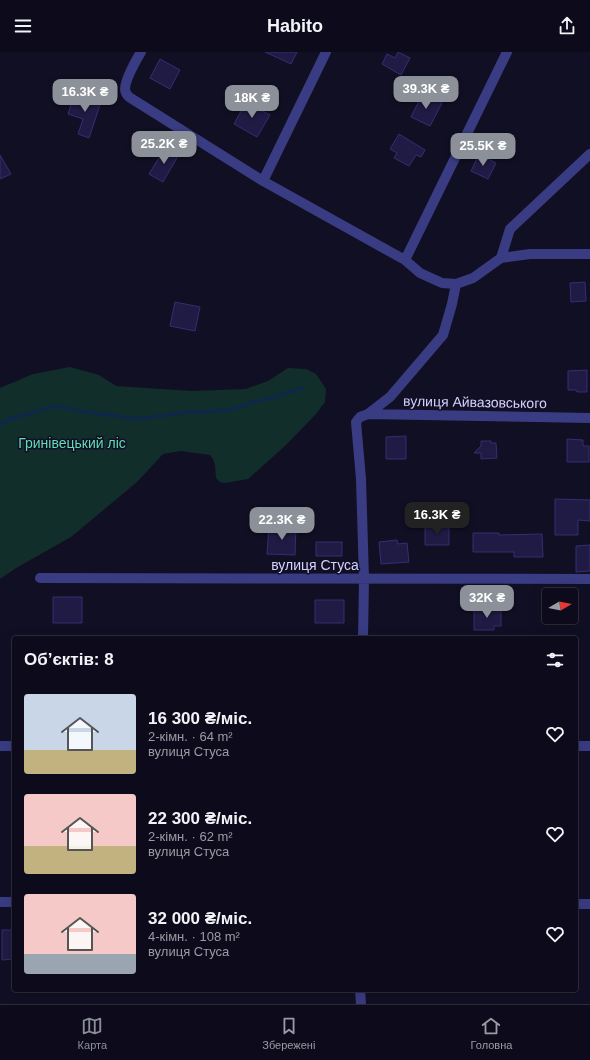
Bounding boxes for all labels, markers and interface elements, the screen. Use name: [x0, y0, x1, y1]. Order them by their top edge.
icon: menu: [12, 15, 34, 37]
icon: share: [556, 15, 578, 37]
text: Habito: [267, 16, 323, 36]
pin: 39.3K ₴: [389, 76, 463, 110]
pin: 16.3K ₴: [48, 79, 122, 113]
text: 39.3K ₴: [403, 81, 449, 96]
text: 16.3K ₴: [62, 84, 108, 99]
pin: 18K ₴: [224, 85, 280, 119]
text: 18K ₴: [234, 90, 270, 105]
pin: 25.2K ₴: [127, 131, 201, 165]
pin: 25.5K ₴: [446, 133, 520, 167]
text: 25.2K ₴: [141, 136, 187, 151]
text: 25.5K ₴: [460, 138, 506, 153]
street label: вулиця Айвазовського: [403, 393, 547, 411]
park label: Гринівецький ліс: [18, 435, 126, 451]
pin: 16.3K ₴: [400, 502, 474, 536]
pin: 22.3K ₴: [245, 507, 319, 541]
text: 16.3K ₴: [414, 507, 460, 522]
text: 22.3K ₴: [259, 512, 305, 527]
street label: вулиця Стуса: [271, 557, 359, 573]
pin: 32K ₴: [459, 585, 515, 619]
north arrow: [542, 588, 578, 624]
map controls: [542, 588, 578, 624]
text: 32K ₴: [469, 590, 505, 605]
icon: filters: [544, 649, 566, 671]
text: Об’єктів: 8: [24, 650, 114, 669]
text: 16 300 ₴/міс.: [148, 709, 252, 728]
icon: home: [56, 710, 104, 758]
icon: heart: [544, 723, 566, 745]
text: 2-кімн. · 64 m²: [148, 729, 233, 744]
text: вулиця Стуса: [148, 744, 229, 759]
text: 22 300 ₴/міс.: [148, 809, 252, 828]
icon: home: [56, 810, 104, 858]
icon: heart: [544, 823, 566, 845]
text: 2-кімн. · 62 m²: [148, 829, 233, 844]
text: вулиця Стуса: [148, 844, 229, 859]
text: 32 000 ₴/міс.: [148, 909, 252, 928]
icon: home: [56, 910, 104, 958]
icon: heart: [544, 923, 566, 945]
text: 4-кімн. · 108 m²: [148, 929, 240, 944]
text: вулиця Стуса: [148, 944, 229, 959]
tab: Карта: [78, 1015, 107, 1051]
tab: Збережені: [262, 1015, 315, 1051]
tab: Головна: [471, 1015, 512, 1051]

